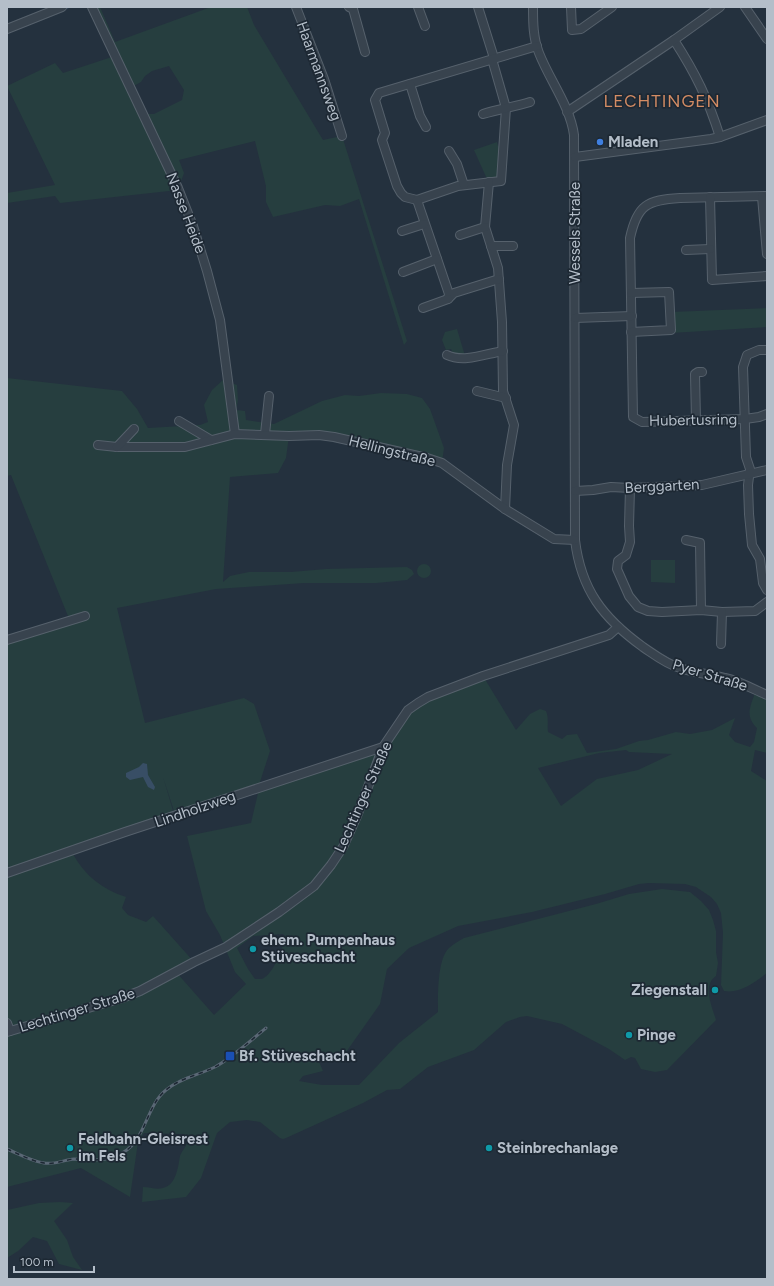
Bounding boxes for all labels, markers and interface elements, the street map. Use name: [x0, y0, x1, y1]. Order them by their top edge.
street label: Haarmannsweg: [293, 19, 345, 123]
district label: LECHTINGEN: [603, 91, 721, 111]
place label: Mladen: [608, 133, 658, 151]
marker: Mladen: [595, 137, 605, 147]
street label: Nasse Heide: [162, 170, 210, 256]
street label: Wessels Straße: [566, 182, 584, 284]
street label: Hubertusring: [649, 410, 737, 430]
street label: Hellingstraße: [347, 432, 437, 470]
street label: Berggarten: [624, 475, 700, 497]
street label: Pyer Straße: [670, 655, 750, 695]
street label: Lechtinger Straße: [330, 739, 396, 855]
street label: Lindholzweg: [152, 787, 238, 831]
place label: ehem. Pumpenhaus Stüveschacht: [261, 931, 395, 966]
marker: ehem. Pumpenhaus Stüveschacht: [248, 944, 258, 954]
place label: Ziegenstall: [631, 981, 707, 999]
street label: Lechtinger Straße: [17, 984, 137, 1036]
marker: Ziegenstall: [710, 985, 720, 995]
place label: Pinge: [637, 1026, 677, 1044]
marker: Pinge: [624, 1030, 634, 1040]
place label: Bf. Stüveschacht: [239, 1047, 356, 1065]
marker: Bf. Stüveschacht: [224, 1050, 236, 1062]
place label: Feldbahn-Gleisrest im Fels: [78, 1130, 208, 1165]
place label: Steinbrechanlage: [497, 1139, 619, 1157]
marker: Feldbahn-Gleisrest im Fels: [65, 1143, 75, 1153]
marker: Steinbrechanlage: [484, 1143, 494, 1153]
scale bar: [14, 1248, 94, 1274]
text: 100 m: [20, 1255, 54, 1269]

